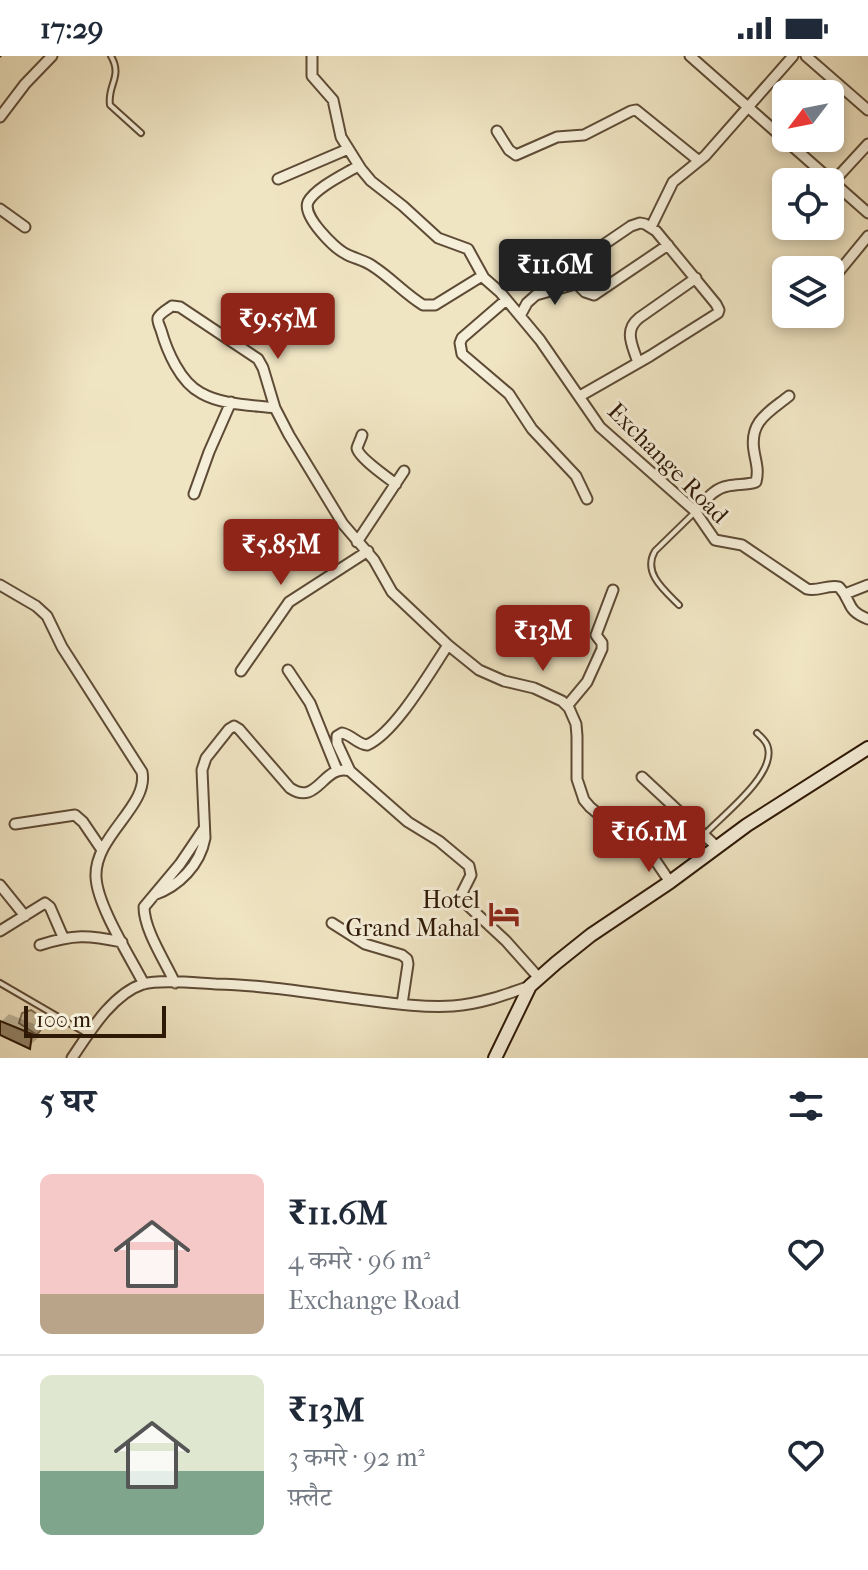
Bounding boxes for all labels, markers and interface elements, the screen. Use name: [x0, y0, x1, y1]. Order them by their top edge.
text: 17:29: [40, 11, 104, 46]
north arrow: [772, 80, 844, 152]
map controls: [772, 80, 844, 328]
button: locate: [772, 168, 844, 240]
pin: ₹11.6M: [490, 239, 620, 307]
text: ₹11.6M: [517, 249, 593, 280]
button: layers: [772, 256, 844, 328]
pin: ₹9.55M: [213, 293, 343, 361]
text: ₹9.55M: [239, 303, 317, 334]
street label: Exchange Road: [602, 397, 735, 530]
pin: ₹5.85M: [216, 519, 346, 587]
text: ₹5.85M: [241, 529, 321, 560]
pin: ₹13M: [496, 605, 590, 673]
text: ₹13M: [514, 615, 572, 646]
pin: ₹16.1M: [584, 806, 714, 874]
text: ₹16.1M: [611, 816, 687, 847]
place label: Hotel Grand Mahal: [345, 886, 480, 942]
hotel icon: Hotel Grand Mahal: [487, 897, 521, 931]
scale bar: [24, 1002, 166, 1038]
text: 100 m: [36, 1007, 91, 1033]
text: 5 घर: [40, 1081, 96, 1121]
icon: filters: [784, 1084, 828, 1128]
text: ₹11.6M: [288, 1193, 388, 1233]
icon: home: [104, 1206, 200, 1302]
icon: heart: [784, 1232, 828, 1276]
text: 4 कमरे · 96 m²: [288, 1245, 430, 1276]
text: Exchange Road: [288, 1285, 460, 1316]
text: ₹13M: [288, 1390, 364, 1430]
icon: home: [104, 1407, 200, 1503]
icon: heart: [784, 1433, 828, 1477]
text: 3 कमरे · 92 m²: [288, 1442, 425, 1473]
text: फ़्लैट: [288, 1482, 331, 1513]

